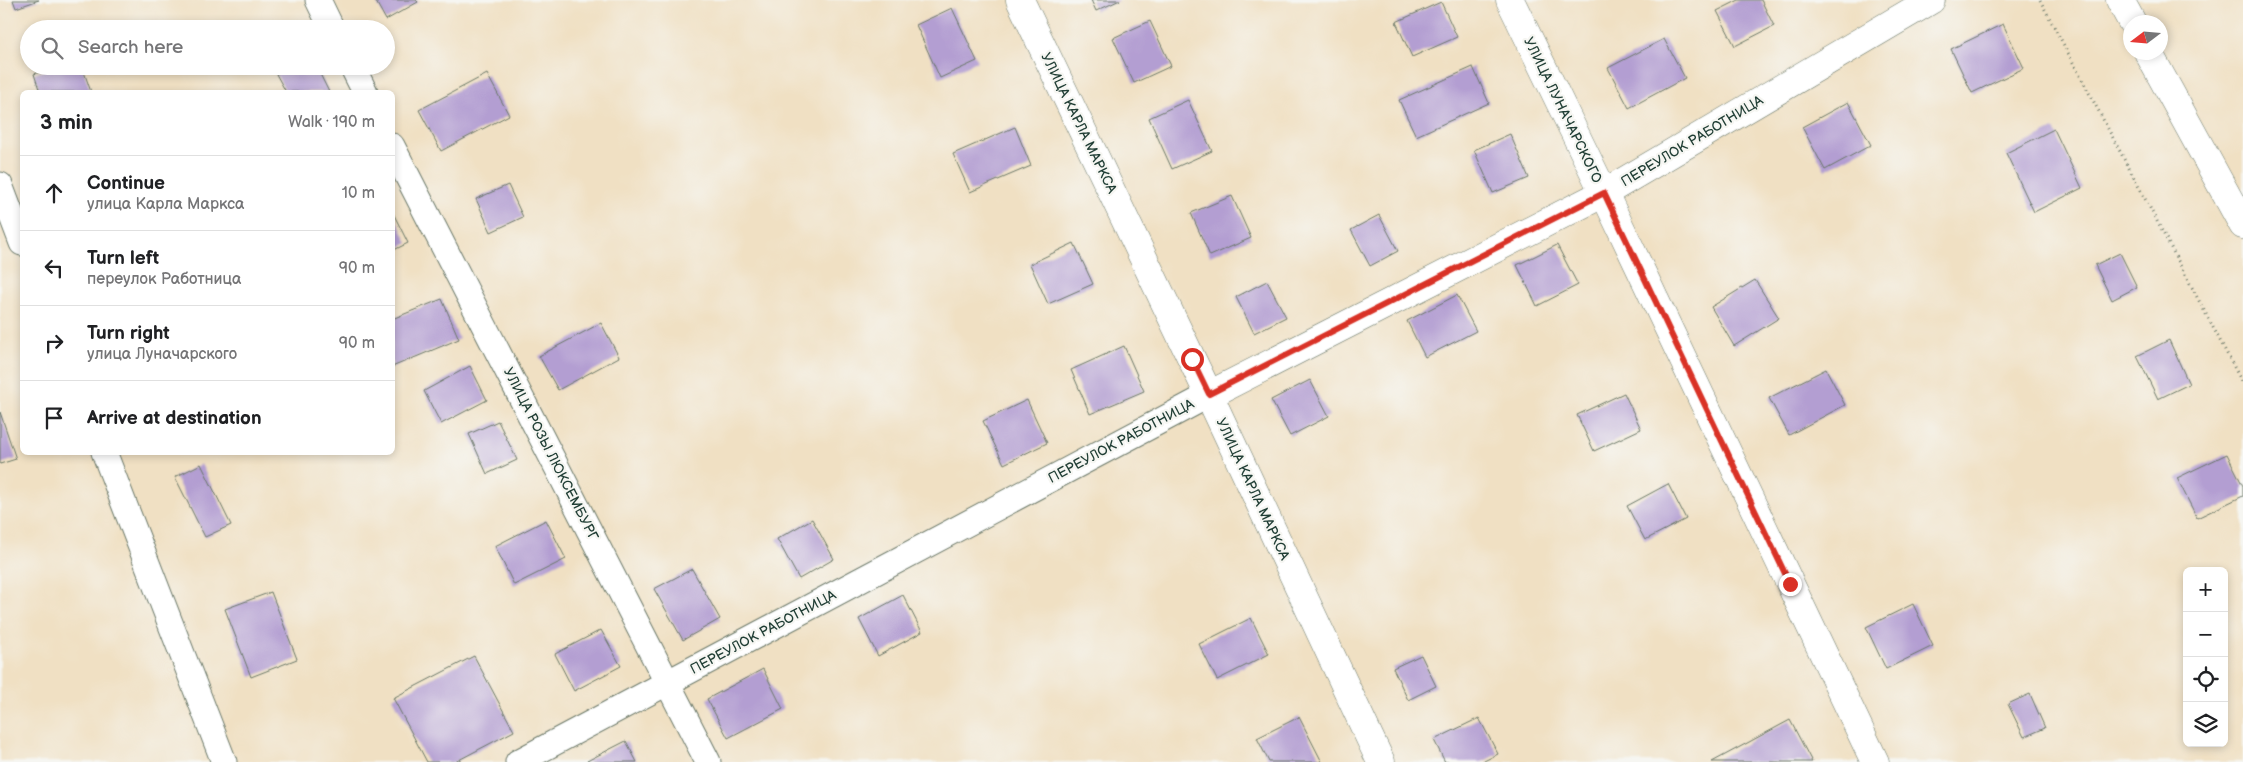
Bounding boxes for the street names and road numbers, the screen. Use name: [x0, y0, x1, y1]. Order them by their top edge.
street label: УЛИЦА ЛУНАЧАРСКОГО: [1520, 34, 1606, 186]
street label: УЛИЦА КАРЛА МАРКСА: [1037, 50, 1121, 197]
street label: ПЕРЕУЛОК РАБОТНИЦА: [1618, 92, 1767, 190]
street label: УЛИЦА РОЗЫ ЛЮКСЕМБУРГ: [500, 365, 602, 544]
street label: ПЕРЕУЛОК РАБОТНИЦА: [1045, 395, 1197, 487]
street label: УЛИЦА КАРЛА МАРКСА: [1213, 415, 1294, 563]
street label: ПЕРЕУЛОК РАБОТНИЦА: [687, 586, 839, 678]

